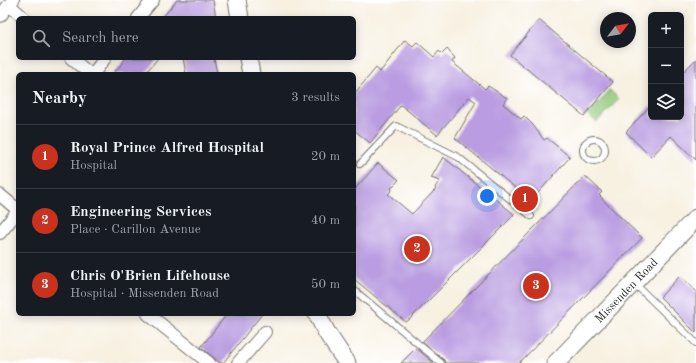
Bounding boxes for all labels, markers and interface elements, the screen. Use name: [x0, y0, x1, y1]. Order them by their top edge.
north arrow: [600, 12, 636, 48]
map controls: [648, 12, 684, 120]
button: +: [648, 12, 684, 48]
search box: [16, 16, 356, 60]
icon: search: [30, 27, 52, 49]
text: Search here: [62, 31, 139, 46]
button: −: [648, 48, 684, 84]
button: layers: [648, 84, 684, 120]
text: Nearby: [32, 90, 87, 107]
text: 3 results: [291, 91, 340, 104]
text: Royal Prince Alfred Hospital: [70, 141, 264, 156]
text: 1: [41, 150, 49, 163]
text: 20 m: [311, 150, 340, 163]
text: Hospital: [70, 159, 117, 172]
pin: 1: [512, 184, 538, 214]
your location: [477, 186, 497, 206]
text: Engineering Services: [70, 205, 212, 220]
text: 2: [41, 214, 49, 227]
text: 40 m: [311, 214, 340, 227]
text: Place · Carillon Avenue: [70, 223, 201, 236]
pin: 2: [404, 234, 430, 264]
street label: Missenden Road: [593, 257, 660, 325]
text: Chris O'Brien Lifehouse: [70, 269, 230, 284]
pin: 3: [523, 271, 549, 301]
text: 3: [41, 278, 49, 291]
text: 50 m: [311, 278, 340, 291]
text: Hospital · Missenden Road: [70, 287, 219, 300]

